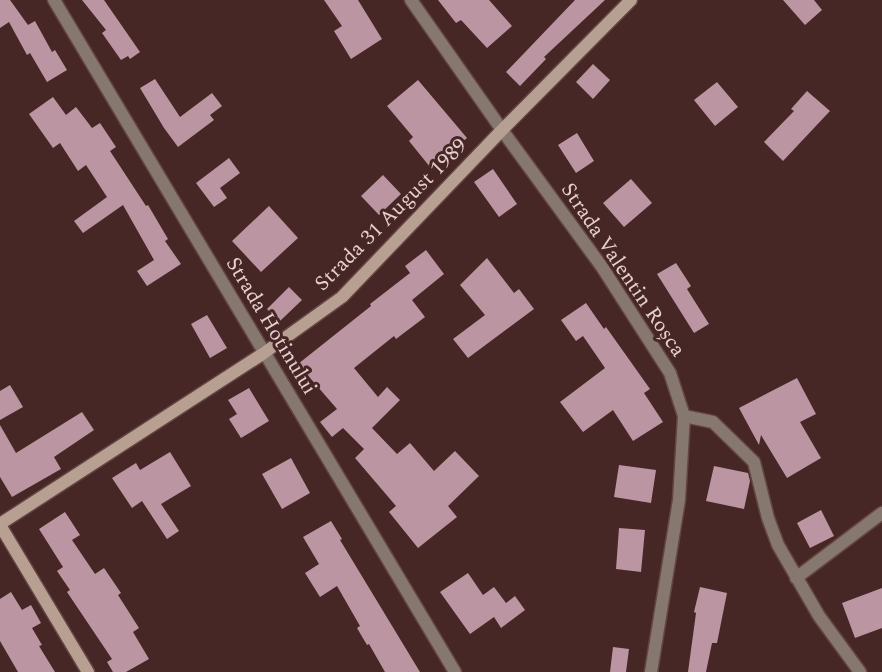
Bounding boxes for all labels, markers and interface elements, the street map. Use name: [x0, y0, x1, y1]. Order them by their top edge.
street label: Strada 31 August 1989: [307, 131, 475, 299]
street label: Strada Valentin Roșca: [553, 176, 694, 364]
street label: Strada Hotinului: [217, 251, 325, 401]

